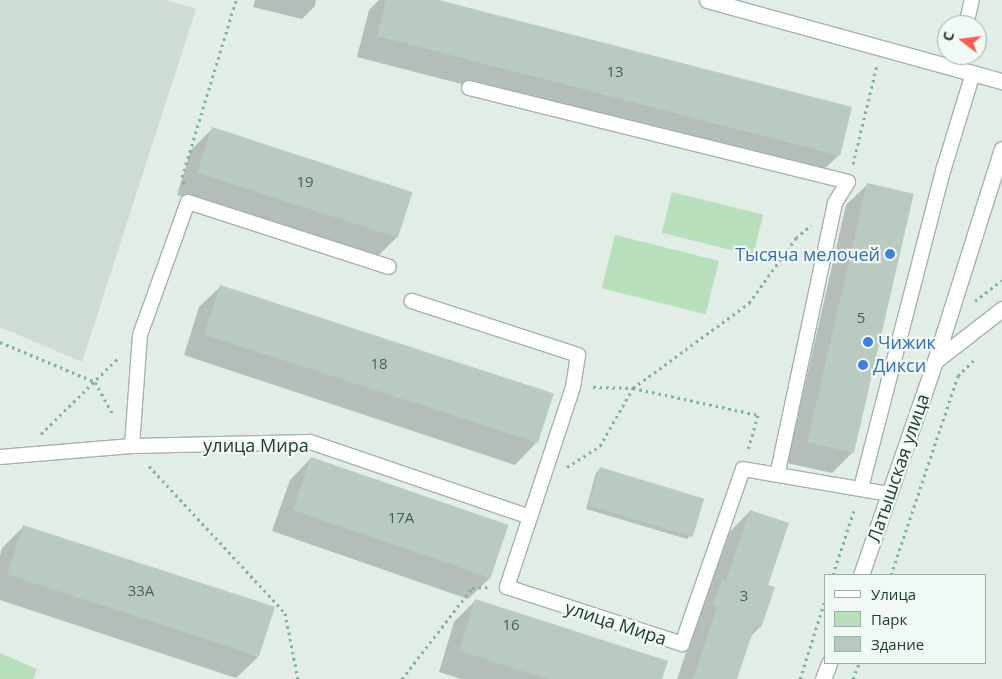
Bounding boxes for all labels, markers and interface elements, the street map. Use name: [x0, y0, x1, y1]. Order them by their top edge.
north arrow: [937, 15, 987, 65]
text: С: [938, 29, 958, 43]
house number: 13: [606, 63, 624, 81]
house number: 19: [296, 173, 314, 191]
place label: Тысяча мелочей: [735, 243, 880, 265]
marker: Тысяча мелочей: [884, 248, 896, 260]
house number: 5: [857, 309, 865, 327]
place label: Чижик: [878, 331, 936, 353]
marker: Чижик: [862, 336, 874, 348]
place label: Дикси: [873, 354, 926, 376]
house number: 18: [370, 355, 388, 373]
marker: Дикси: [857, 359, 869, 371]
street label: Латышская улица: [862, 391, 934, 545]
street label: улица Мира: [203, 434, 309, 456]
house number: 17А: [388, 509, 414, 527]
legend: [824, 574, 987, 664]
house number: 33А: [128, 582, 154, 600]
text: Улица: [871, 584, 916, 604]
house number: 3: [740, 587, 748, 605]
street label: улица Мира: [563, 596, 669, 650]
text: Парк: [871, 609, 907, 629]
house number: 16: [502, 616, 520, 634]
text: Здание: [871, 634, 924, 654]

